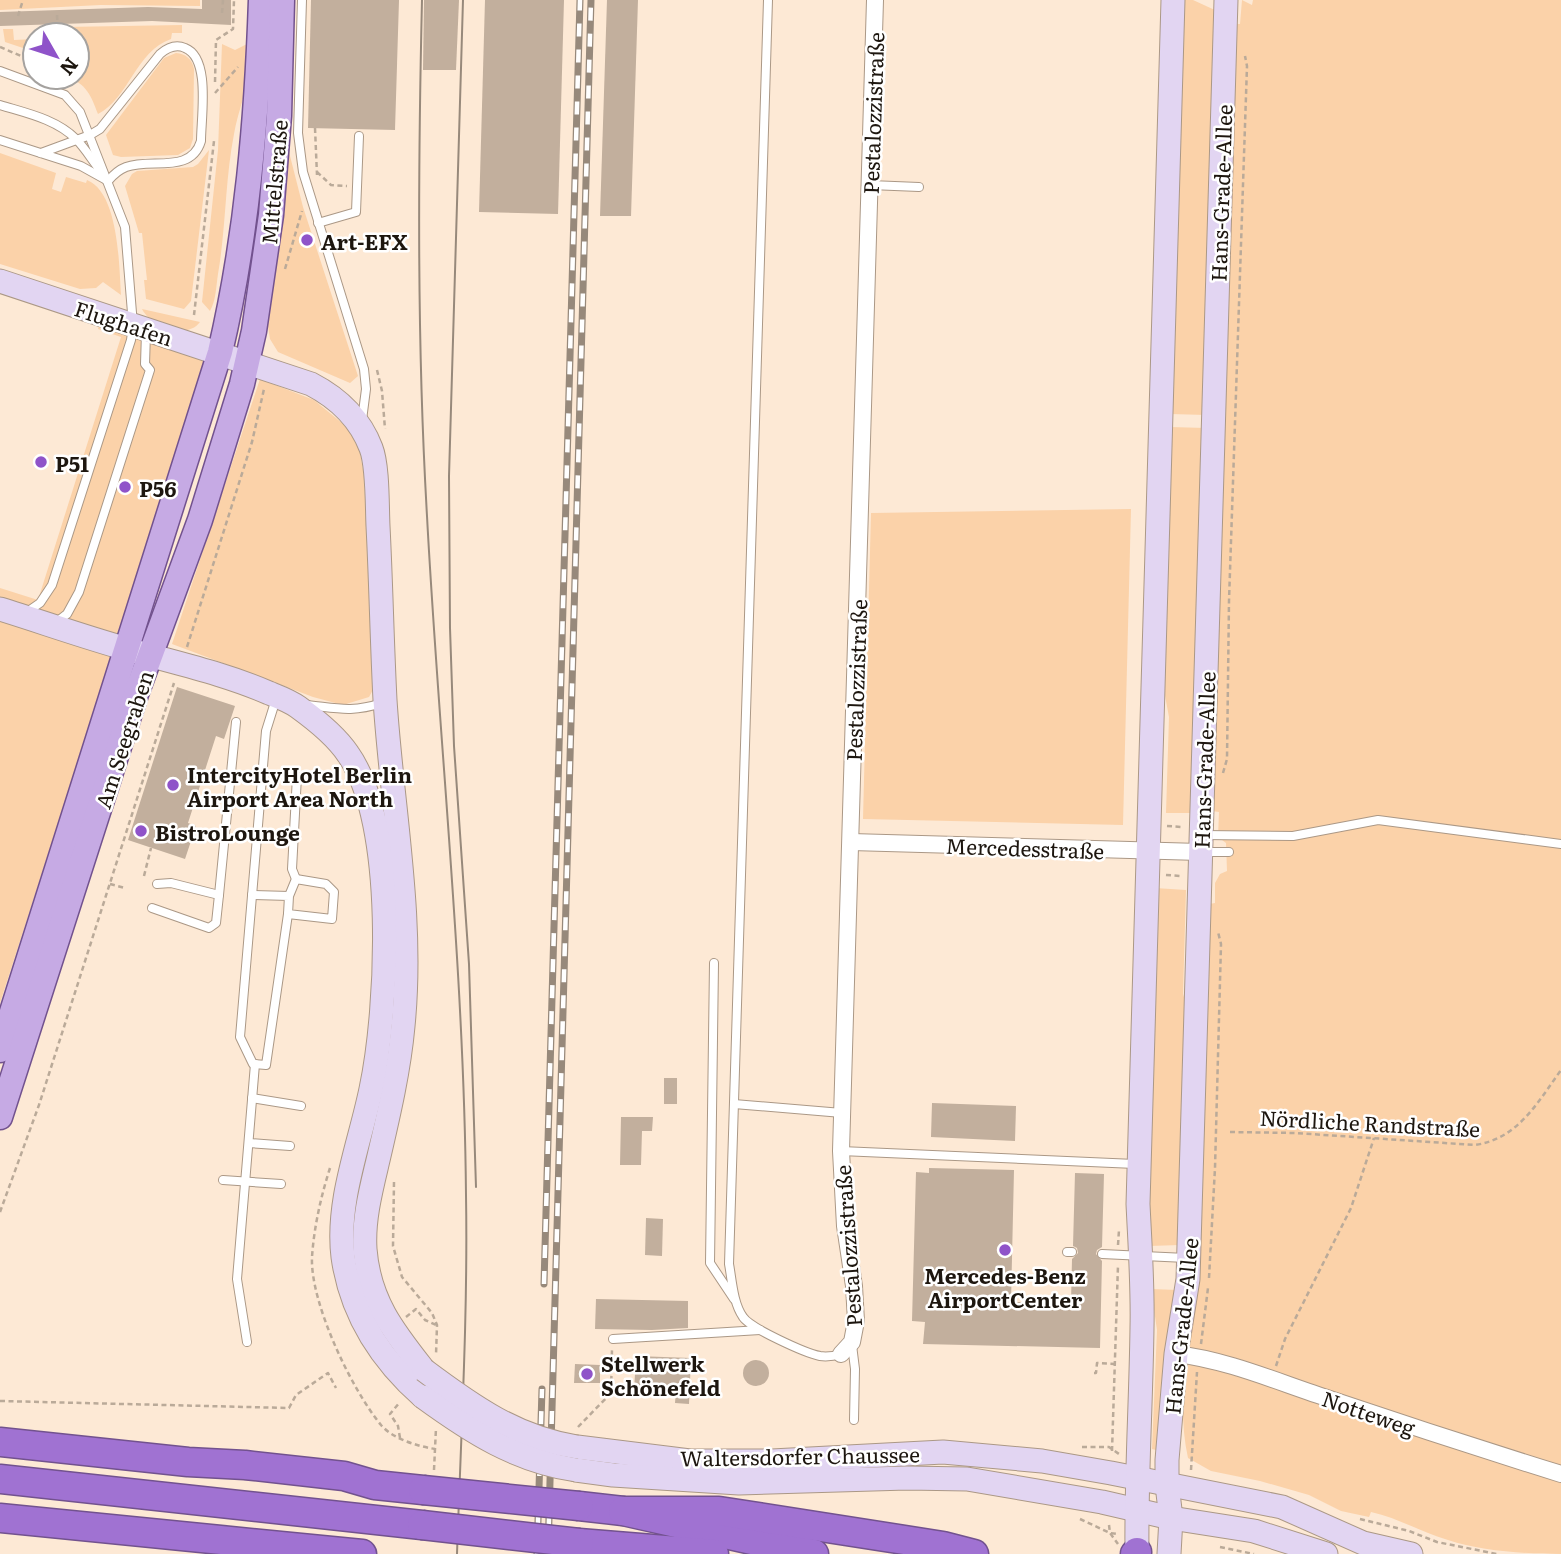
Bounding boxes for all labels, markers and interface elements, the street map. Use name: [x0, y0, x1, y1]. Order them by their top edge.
north arrow: [21, 21, 91, 91]
street label: Pestalozzistraße: [854, 31, 890, 195]
text: N: [54, 52, 86, 82]
street label: Hans-Grade-Allee: [1201, 104, 1239, 282]
street label: Mittelstraße: [252, 118, 294, 246]
place label: Art-EFX: [321, 225, 408, 256]
marker: Art-EFX: [299, 232, 315, 248]
street label: Flughafen: [71, 292, 177, 352]
place label: P51: [55, 447, 89, 478]
marker: P51: [33, 454, 49, 470]
place label: P56: [139, 472, 176, 503]
marker: P56: [117, 479, 133, 495]
street label: Pestalozzistraße: [837, 598, 873, 762]
street label: Am Seegraben: [86, 666, 160, 812]
street label: Hans-Grade-Allee: [1184, 671, 1222, 849]
place label: IntercityHotel Berlin Airport Area North: [187, 758, 412, 813]
marker: IntercityHotel Berlin Airport Area North: [165, 777, 181, 793]
place label: BistroLounge: [155, 816, 300, 847]
marker: BistroLounge: [133, 823, 149, 839]
street label: Mercedesstraße: [945, 829, 1105, 865]
street label: Nördliche Randstraße: [1259, 1101, 1481, 1143]
street label: Pestalozzistraße: [826, 1164, 868, 1328]
street label: Hans-Grade-Allee: [1155, 1236, 1205, 1416]
marker: Mercedes-Benz AirportCenter: [997, 1242, 1013, 1258]
place label: Mercedes-Benz AirportCenter: [924, 1259, 1086, 1314]
place label: Stellwerk Schönefeld: [601, 1347, 721, 1402]
marker: Stellwerk Schönefeld: [579, 1366, 595, 1382]
street label: Notteweg: [1318, 1382, 1420, 1442]
street label: Waltersdorfer Chaussee: [680, 1437, 920, 1473]

